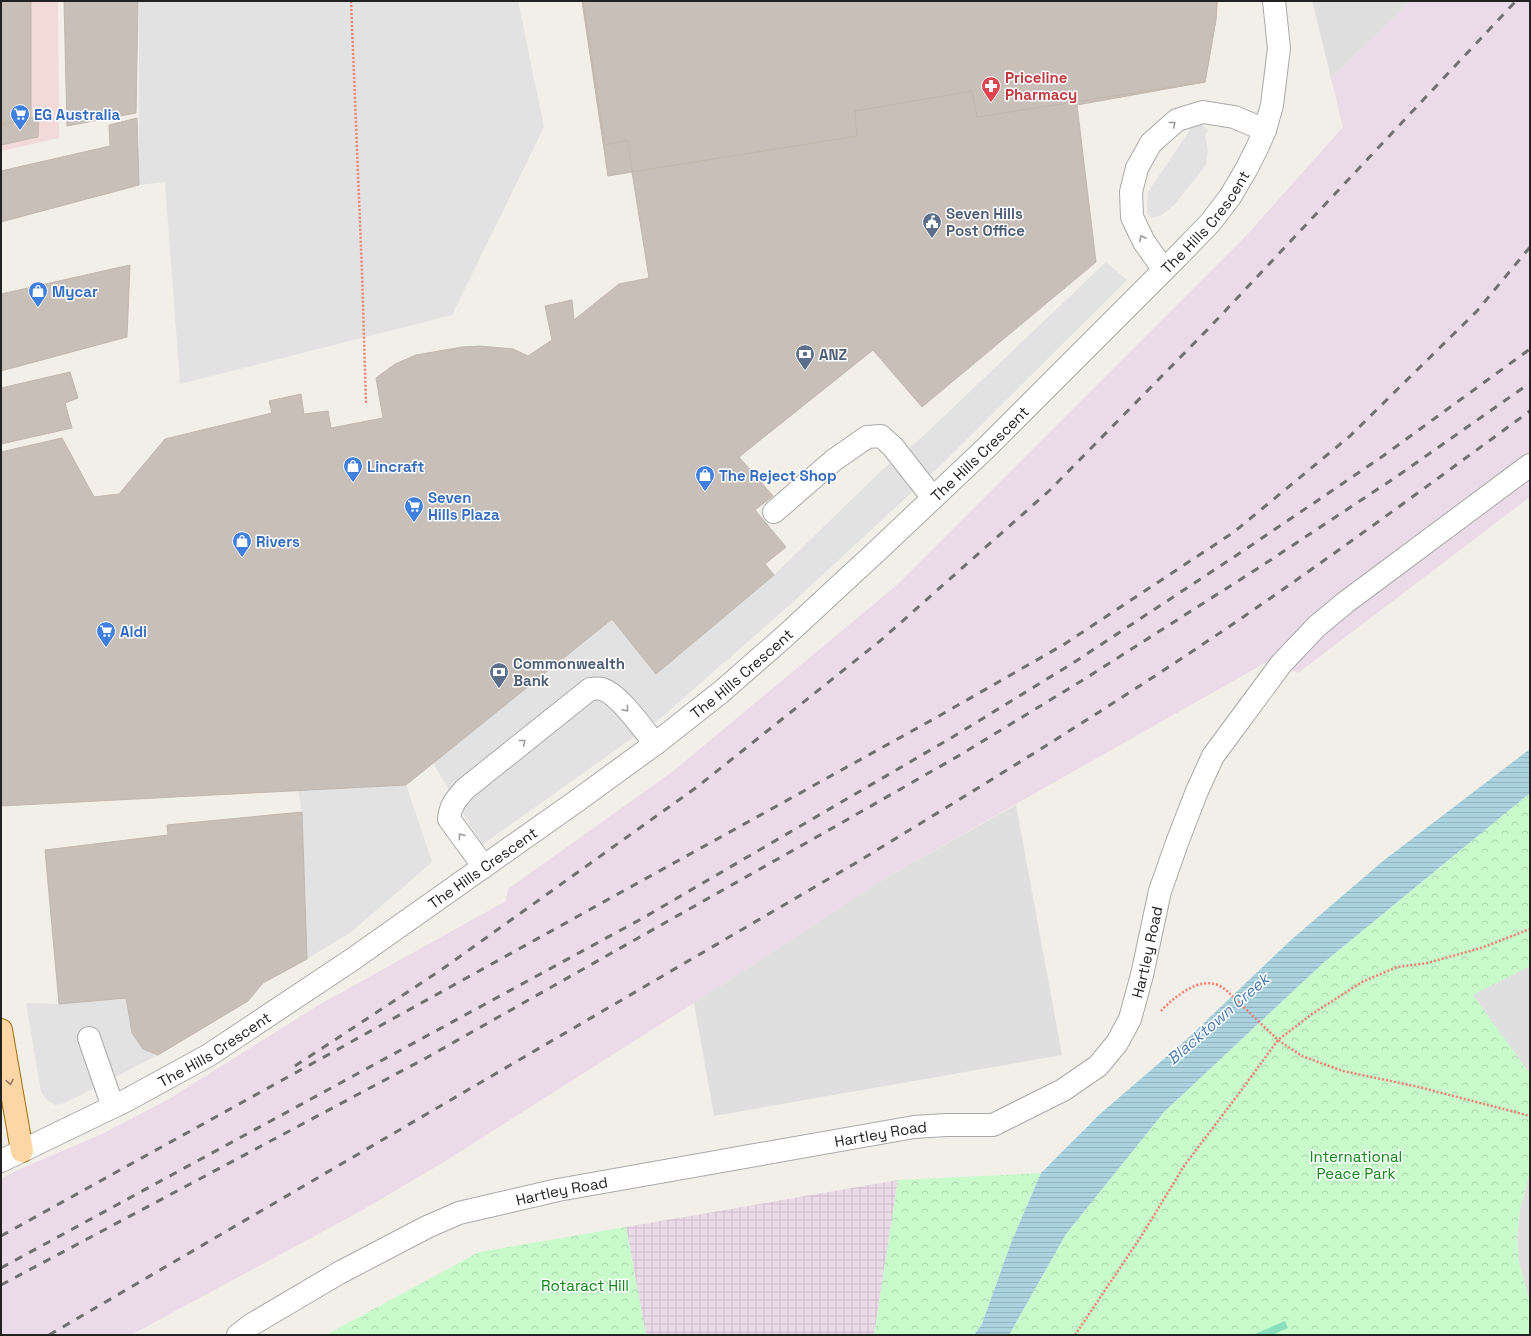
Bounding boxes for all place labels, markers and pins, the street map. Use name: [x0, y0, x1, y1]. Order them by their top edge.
place label: Priceline Pharmacy: [1005, 68, 1077, 104]
pharmacy icon: Priceline Pharmacy: [980, 75, 1002, 103]
supermarket icon: EG Australia: [9, 103, 31, 131]
place label: EG Australia: [34, 105, 121, 124]
place label: Seven Hills Post Office: [946, 204, 1025, 240]
public building icon: Seven Hills Post Office: [921, 211, 943, 239]
shop icon: Mycar: [27, 280, 49, 308]
place label: Mycar: [52, 282, 98, 301]
bank icon: ANZ: [794, 343, 816, 371]
place label: ANZ: [819, 345, 847, 364]
shop icon: Lincraft: [342, 455, 364, 483]
place label: Lincraft: [367, 457, 424, 476]
shop icon: The Reject Shop: [694, 464, 716, 492]
place label: The Reject Shop: [719, 466, 837, 485]
place label: Seven Hills Plaza: [428, 488, 500, 524]
supermarket icon: Seven Hills Plaza: [403, 495, 425, 523]
shop icon: Rivers: [231, 530, 253, 558]
place label: Rivers: [256, 532, 300, 551]
supermarket icon: Aldi: [95, 620, 117, 648]
place label: Aldi: [120, 622, 147, 641]
place label: Commonwealth Bank: [513, 654, 625, 690]
bank icon: Commonwealth Bank: [488, 661, 510, 689]

